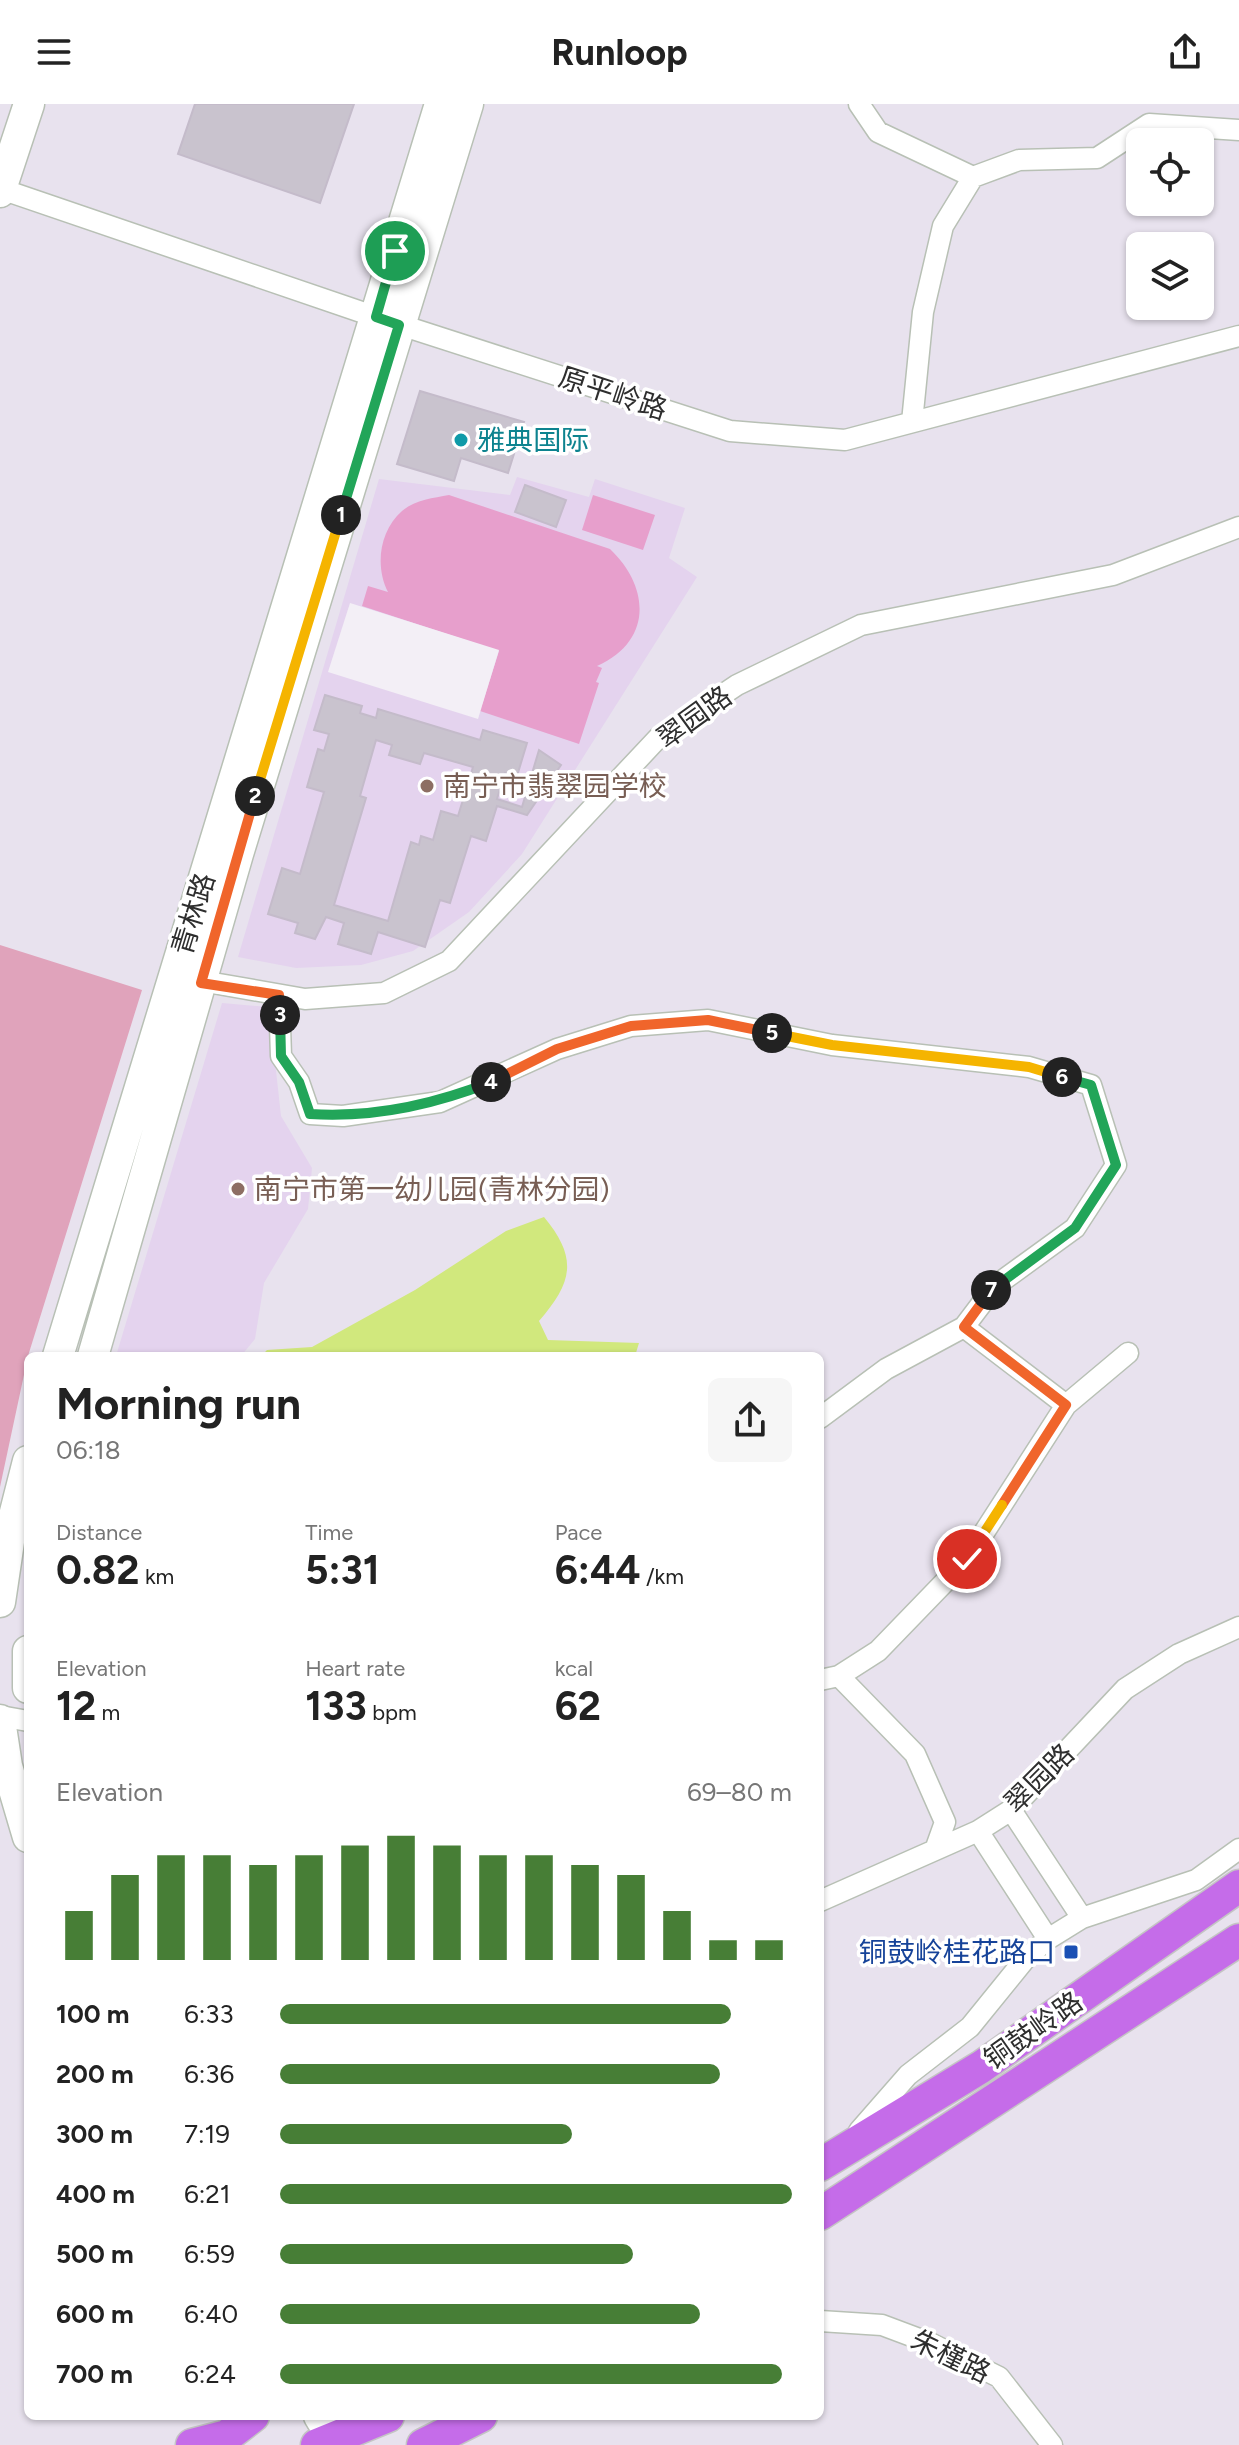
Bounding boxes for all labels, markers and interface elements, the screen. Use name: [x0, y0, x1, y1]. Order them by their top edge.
icon: menu: [32, 30, 76, 74]
icon: share: [1163, 30, 1207, 74]
text: Runloop: [551, 31, 688, 74]
map controls: [1126, 128, 1214, 320]
button: locate: [1126, 128, 1214, 216]
pin: [361, 217, 429, 285]
icon: arrive: [373, 229, 417, 273]
button: layers: [1126, 232, 1214, 320]
street label: 原平岭路: [554, 360, 672, 426]
place label: 雅典国际: [477, 423, 589, 457]
marker: 雅典国际: [452, 431, 470, 449]
pin: 1: [321, 495, 361, 535]
text: 1: [336, 501, 346, 528]
street label: 翠园路: [650, 679, 738, 755]
place label: 南宁市翡翠园学校: [443, 769, 667, 803]
pin: 2: [235, 776, 275, 816]
marker: 南宁市翡翠园学校: [418, 777, 436, 795]
text: 2: [249, 782, 261, 809]
street label: 青林路: [164, 869, 222, 959]
pin: 3: [260, 995, 300, 1035]
text: 3: [274, 1001, 286, 1028]
pin: 5: [752, 1013, 792, 1053]
text: 5: [766, 1019, 778, 1046]
pin: 6: [1042, 1057, 1082, 1097]
pin: 4: [471, 1062, 511, 1102]
text: 6: [1056, 1063, 1068, 1090]
text: 4: [484, 1068, 498, 1095]
place label: 南宁市第一幼儿园(青林分园): [254, 1172, 610, 1206]
marker: 南宁市第一幼儿园(青林分园): [229, 1180, 247, 1198]
pin: 7: [971, 1270, 1011, 1310]
text: 7: [985, 1276, 997, 1303]
text: Morning run: [56, 1377, 301, 1430]
button: share: [708, 1378, 792, 1462]
text: 06:18: [56, 1434, 121, 1466]
text: Distance: [56, 1519, 142, 1546]
text: Time: [305, 1519, 353, 1546]
text: Pace: [555, 1519, 602, 1546]
pin: [933, 1525, 1001, 1593]
icon: check: [945, 1537, 989, 1581]
text: 0.82: [56, 1546, 139, 1594]
text: 5:31: [305, 1546, 380, 1594]
text: 6:44: [555, 1546, 641, 1594]
text: km: [139, 1563, 174, 1590]
text: /km: [641, 1563, 684, 1590]
text: Elevation: [56, 1655, 146, 1682]
text: Heart rate: [305, 1655, 405, 1682]
text: kcal: [555, 1655, 593, 1682]
text: 12: [56, 1682, 96, 1730]
text: 133: [305, 1682, 367, 1730]
text: 62: [555, 1682, 601, 1730]
text: m: [96, 1699, 120, 1726]
text: bpm: [367, 1699, 417, 1726]
street label: 翠园路: [997, 1736, 1081, 1820]
text: Elevation: [56, 1776, 163, 1808]
text: 69–80 m: [687, 1776, 792, 1808]
place label: 铜鼓岭桂花路口: [859, 1935, 1055, 1969]
marker: 铜鼓岭桂花路口: [1062, 1943, 1080, 1961]
street label: 铜鼓岭路: [977, 1984, 1089, 2076]
text: 100 m: [56, 1998, 130, 2030]
text: 6:33: [184, 1998, 234, 2030]
text: 200 m: [56, 2058, 134, 2090]
text: 6:36: [184, 2058, 234, 2090]
text: 300 m: [56, 2118, 133, 2150]
text: 7:19: [184, 2118, 230, 2150]
text: 400 m: [56, 2178, 135, 2210]
text: 6:21: [184, 2178, 231, 2210]
text: 500 m: [56, 2238, 134, 2270]
text: 6:59: [184, 2238, 235, 2270]
text: 600 m: [56, 2298, 134, 2330]
text: 6:40: [184, 2298, 238, 2330]
street label: 朱槿路: [906, 2322, 996, 2390]
text: 700 m: [56, 2358, 133, 2390]
text: 6:24: [184, 2358, 236, 2390]

